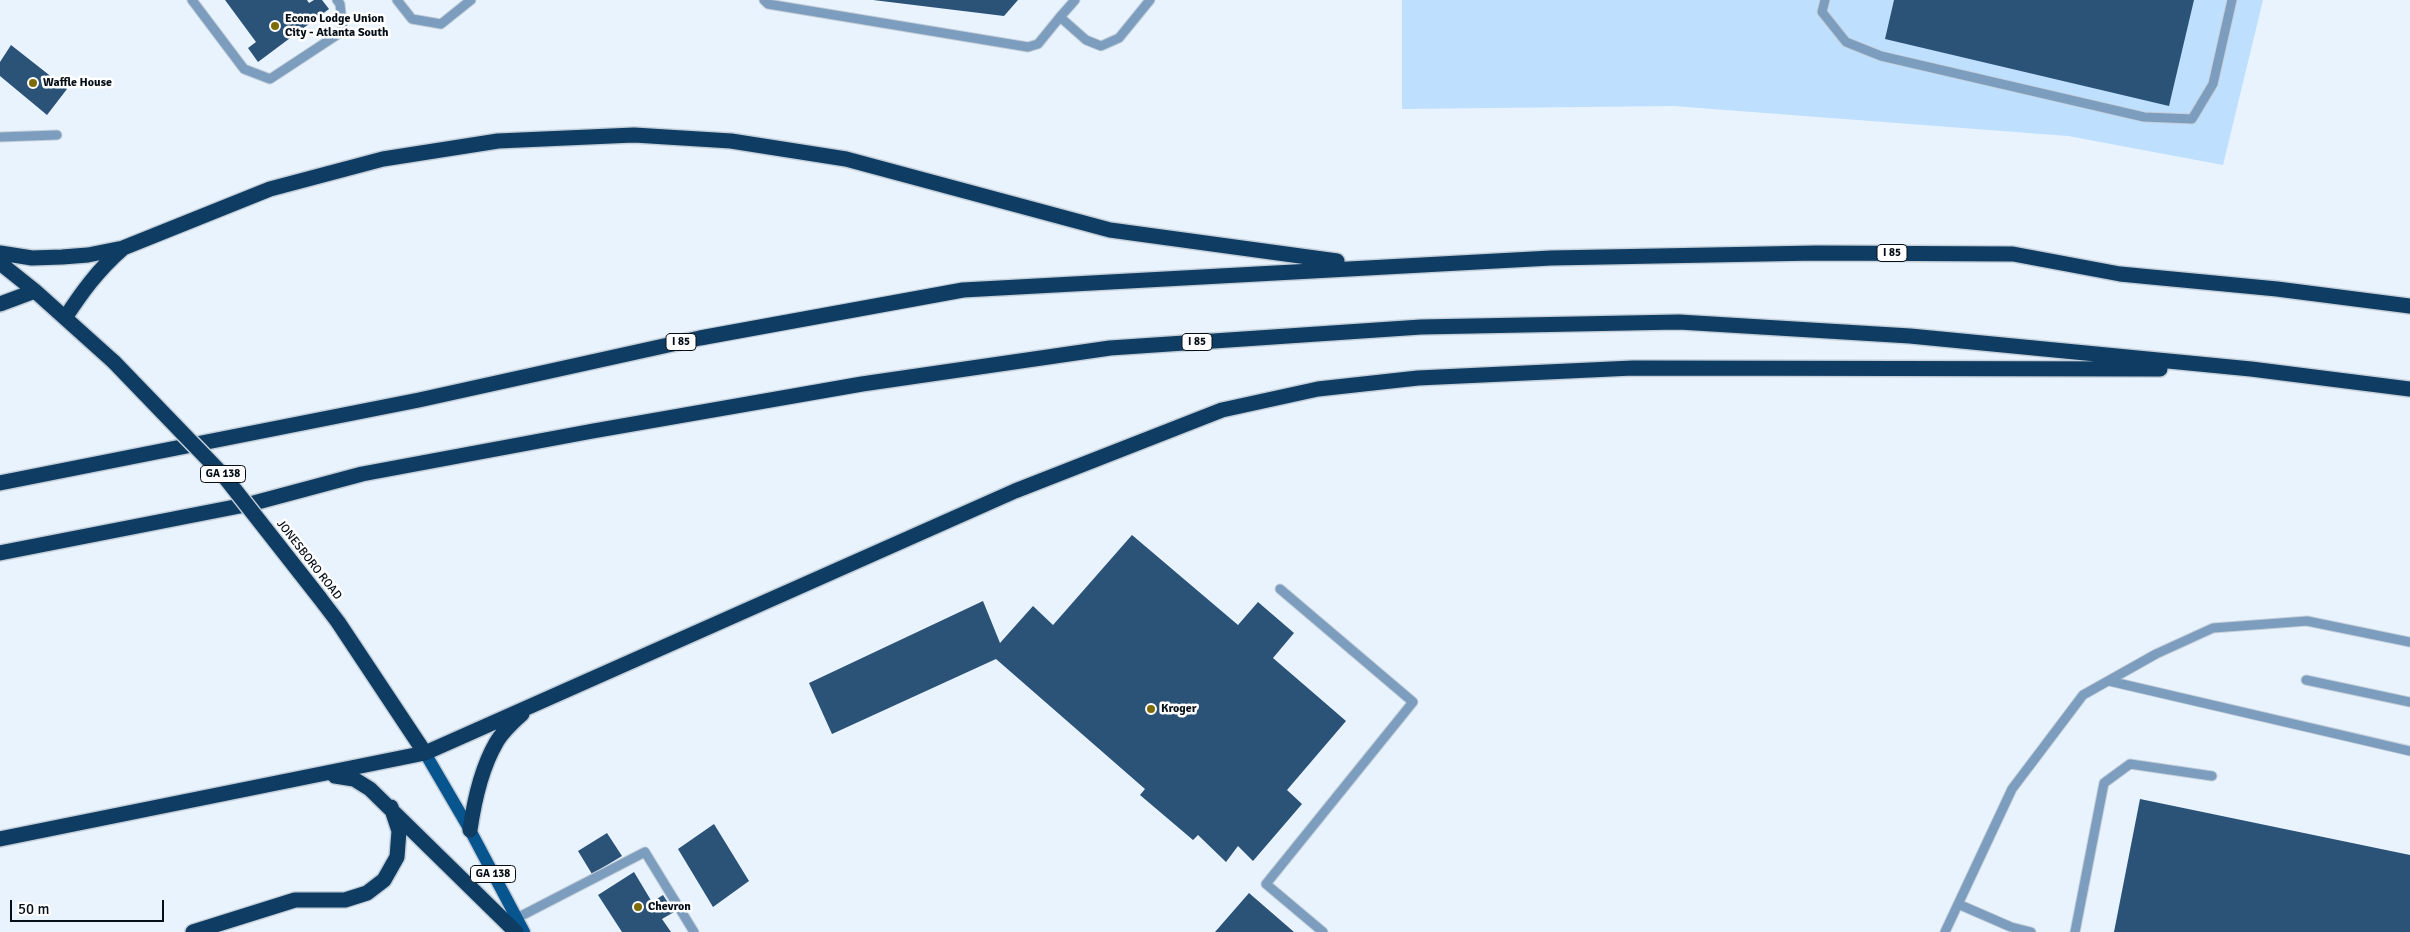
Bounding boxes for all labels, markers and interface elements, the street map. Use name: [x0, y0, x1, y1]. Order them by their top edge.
place label: Econo Lodge Union City - Atlanta South: [285, 12, 388, 40]
marker: Econo Lodge Union City - Atlanta South: [269, 20, 281, 32]
place label: Waffle House: [43, 76, 112, 90]
marker: Waffle House: [27, 77, 39, 89]
road number: I 85: [1877, 244, 1907, 262]
road number: I 85: [666, 334, 696, 351]
road number: I 85: [1182, 334, 1212, 351]
road number: GA 138: [200, 466, 246, 482]
street label: JONESBORO ROAD: [273, 517, 345, 603]
place label: Kroger: [1161, 702, 1196, 716]
marker: Kroger: [1145, 703, 1157, 715]
road number: GA 138: [470, 866, 516, 882]
scale bar: [12, 890, 166, 922]
text: 50 m: [18, 900, 49, 918]
place label: Chevron: [648, 900, 691, 914]
marker: Chevron: [632, 901, 644, 913]

